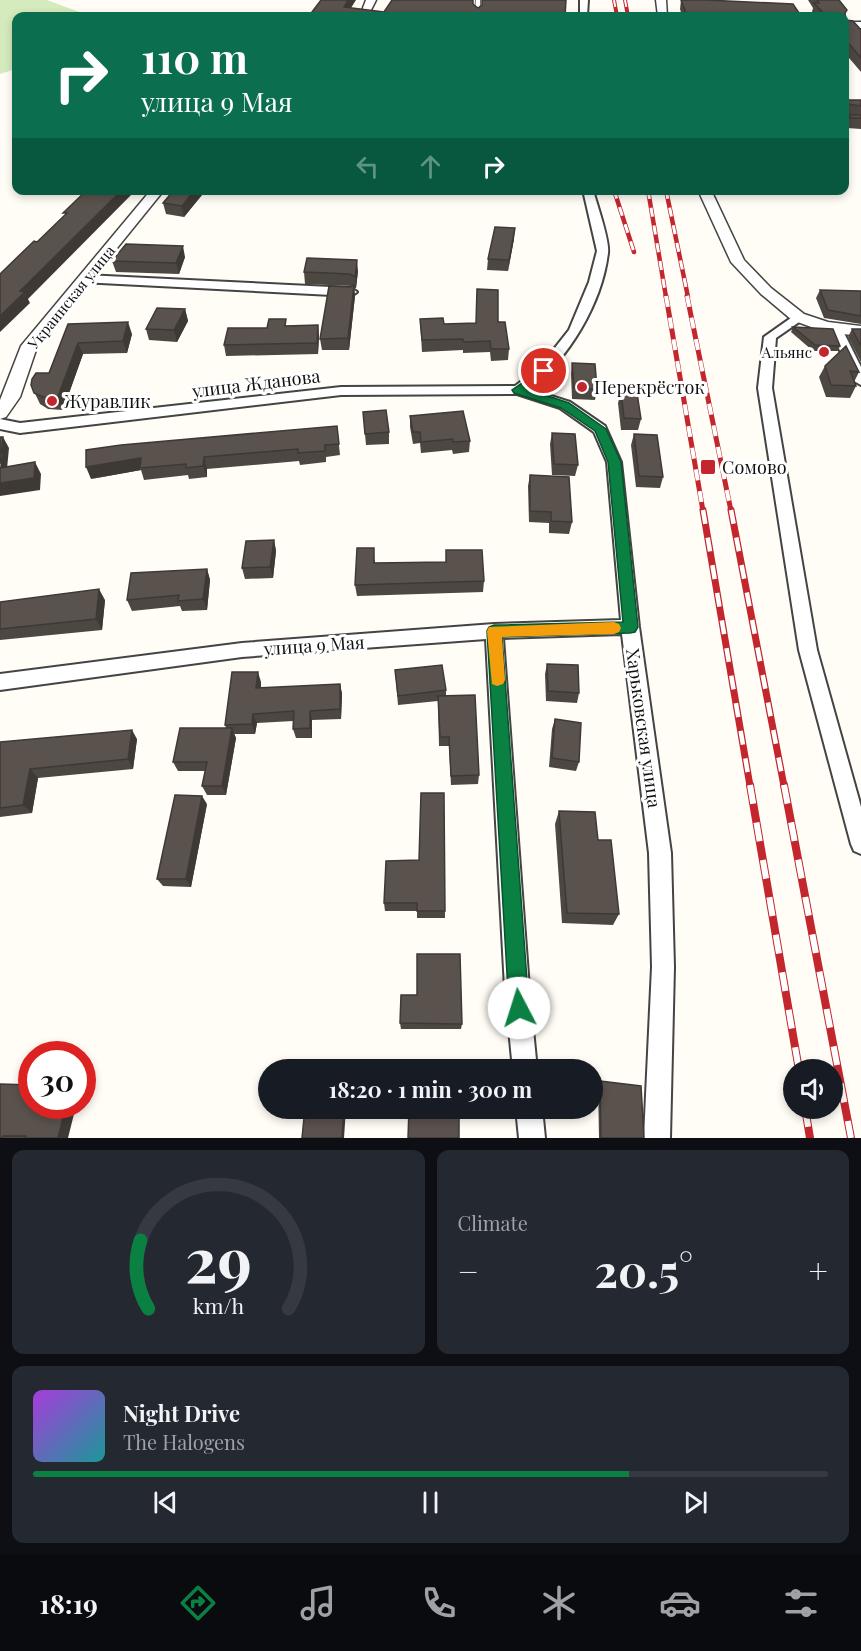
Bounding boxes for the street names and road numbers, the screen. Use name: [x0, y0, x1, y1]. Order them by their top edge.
street label: Украинская улица: [22, 240, 119, 354]
street label: улица Жданова: [190, 363, 321, 403]
street label: улица 9 Мая: [262, 629, 366, 661]
street label: Харьковская улица: [621, 647, 667, 809]

